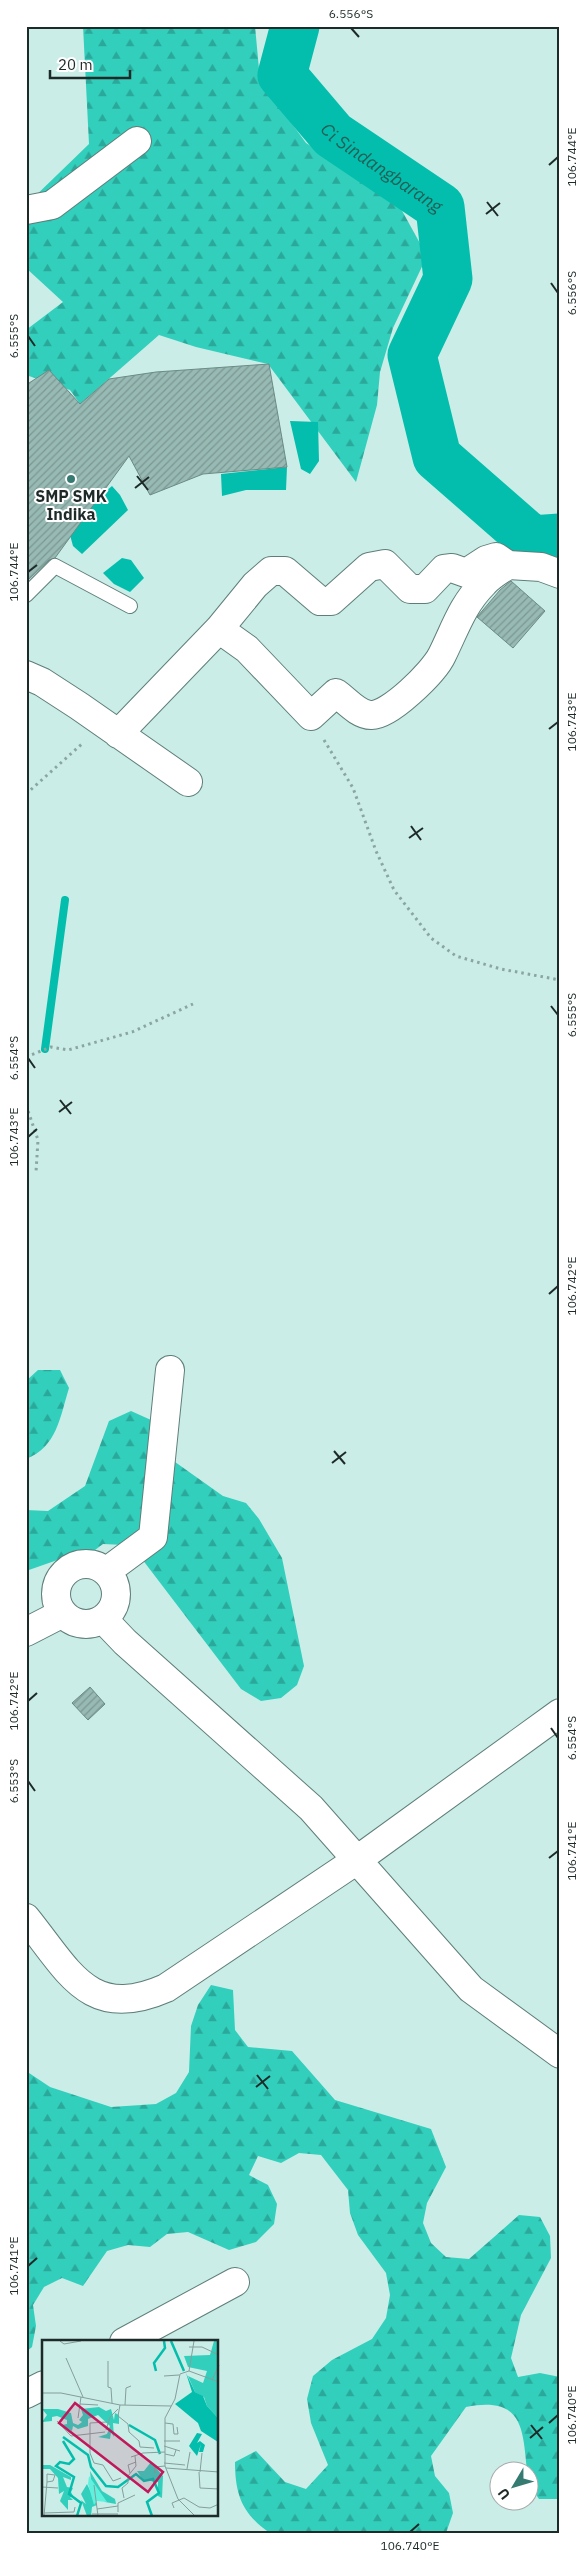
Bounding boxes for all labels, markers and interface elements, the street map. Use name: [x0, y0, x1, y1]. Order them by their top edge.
text: 6.556°S: [329, 6, 373, 21]
scale bar: [50, 48, 130, 80]
text: 20 m: [58, 55, 93, 74]
water label: Ci Sindangbarang: [316, 118, 448, 217]
text: 106.744°E: [564, 127, 579, 187]
text: 6.556°S: [564, 271, 579, 315]
text: 6.555°S: [6, 314, 21, 358]
marker: SMP SMK Indika: [65, 473, 77, 485]
place label: SMP SMK Indika: [35, 486, 107, 524]
text: 106.744°E: [6, 542, 21, 602]
text: 106.743°E: [564, 692, 579, 752]
text: 6.555°S: [564, 993, 579, 1037]
text: 6.554°S: [6, 1036, 21, 1080]
text: 106.743°E: [6, 1107, 21, 1167]
text: 106.742°E: [564, 1256, 579, 1316]
text: 106.742°E: [6, 1671, 21, 1731]
text: 6.554°S: [564, 1716, 579, 1760]
text: 6.553°S: [6, 1759, 21, 1803]
text: 106.741°E: [564, 1821, 579, 1881]
text: 106.741°E: [6, 2236, 21, 2296]
inset map: [42, 2340, 219, 2516]
text: 106.740°E: [564, 2385, 579, 2445]
north arrow: [488, 2462, 538, 2512]
text: U: [494, 2485, 514, 2503]
text: 106.740°E: [380, 2538, 440, 2553]

